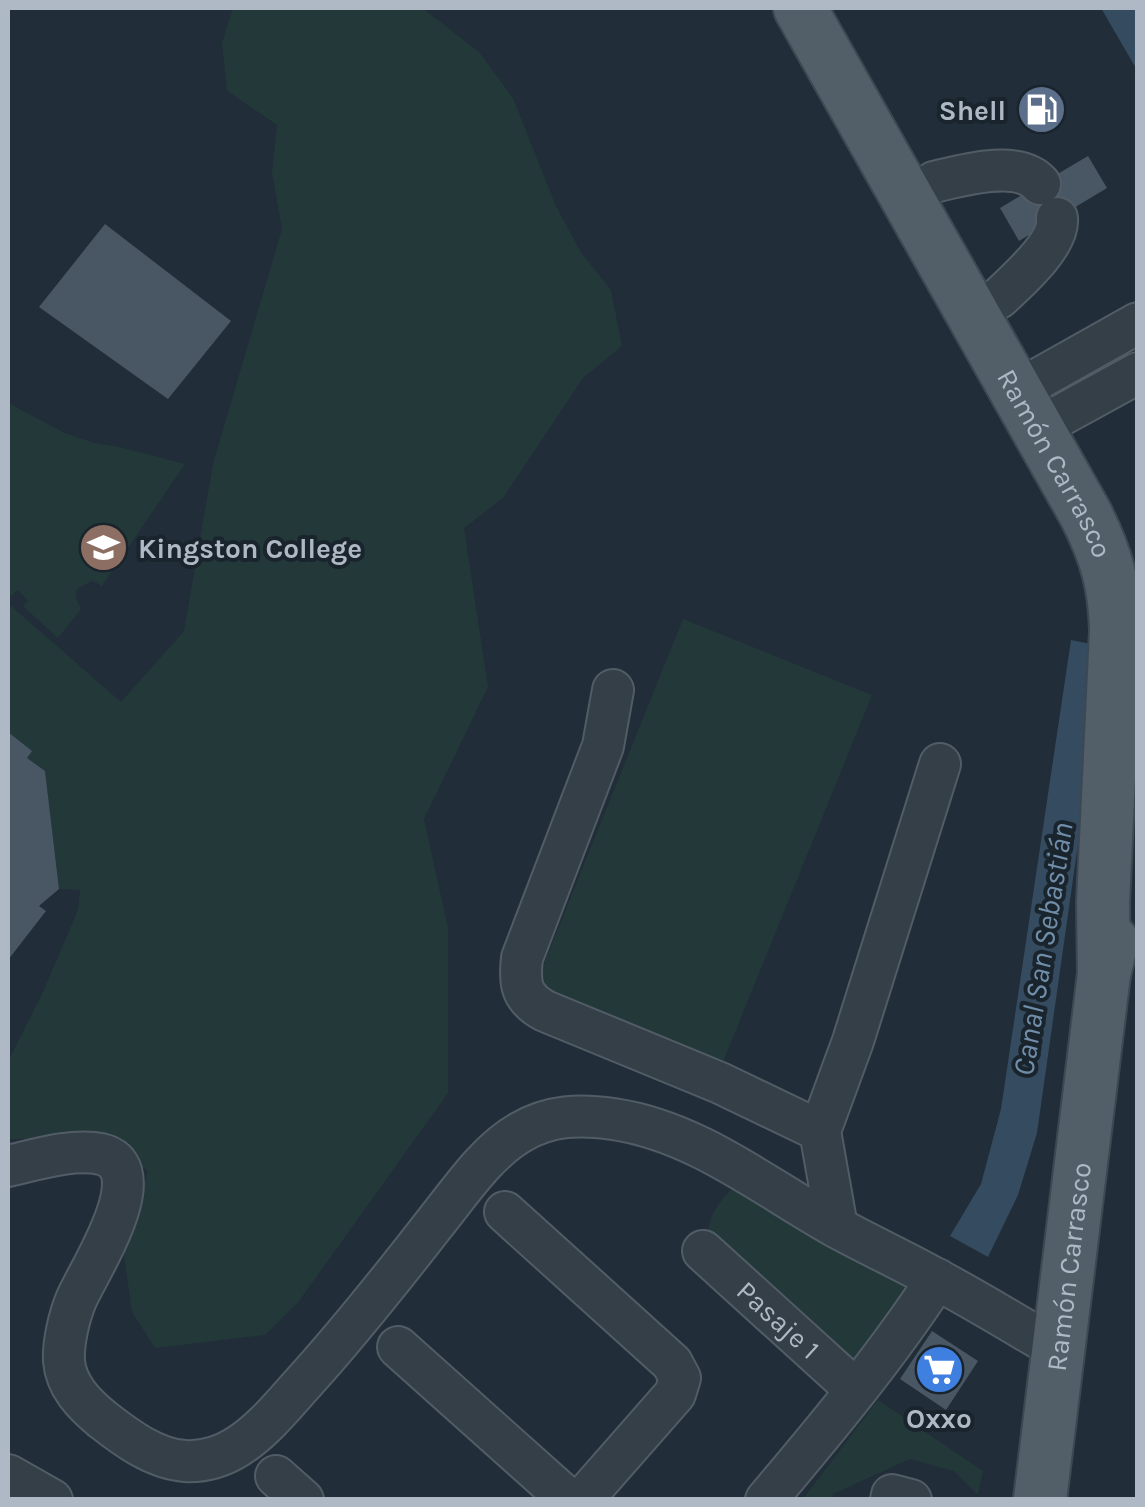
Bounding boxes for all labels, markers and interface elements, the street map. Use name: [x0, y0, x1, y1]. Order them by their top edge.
fuel station icon: Shell: [1015, 84, 1067, 136]
place label: Shell: [939, 94, 1006, 127]
street label: Ramón Carrasco: [990, 363, 1119, 562]
school or university icon: Kingston College: [77, 522, 129, 574]
place label: Kingston College: [138, 532, 362, 565]
water label: Canal San Sebastián: [1005, 820, 1081, 1078]
street label: Ramón Carrasco: [1039, 1160, 1097, 1373]
street label: Pasaje 1: [730, 1274, 827, 1365]
supermarket icon: Oxxo: [913, 1344, 965, 1396]
place label: Oxxo: [906, 1402, 972, 1435]

